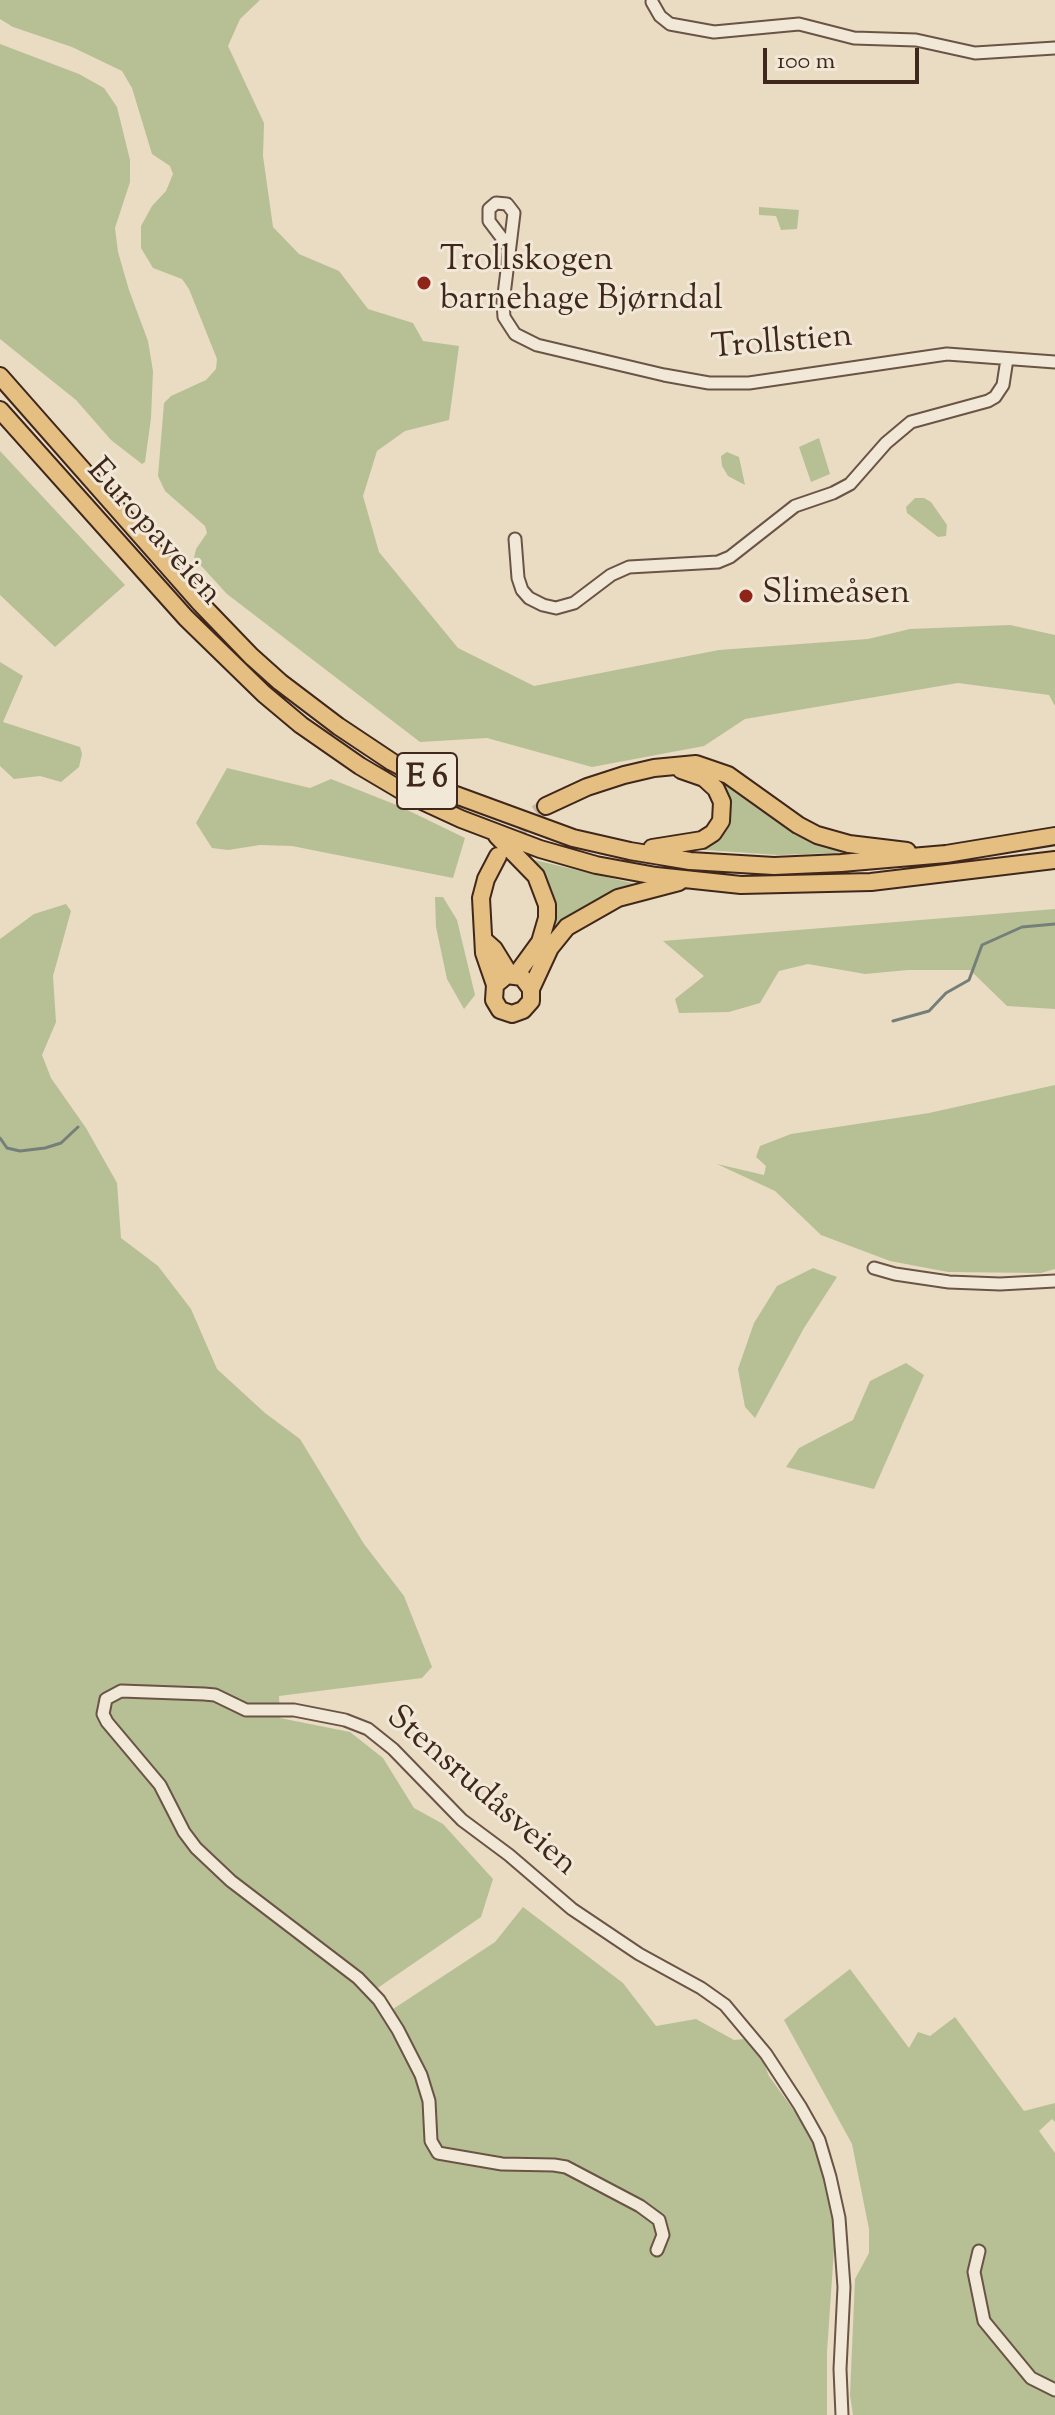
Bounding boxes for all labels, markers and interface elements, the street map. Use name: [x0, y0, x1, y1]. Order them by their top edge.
scale bar: [767, 32, 923, 82]
text: 100 m: [777, 45, 835, 79]
place label: Trollskogen barnehage Bjørndal: [440, 243, 723, 322]
marker: Trollskogen barnehage Bjørndal: [415, 274, 433, 292]
street label: Trollstien: [710, 319, 854, 371]
street label: Europaveien: [76, 452, 228, 616]
place label: Slimeåsen: [762, 576, 910, 616]
marker: Slimeåsen: [737, 587, 755, 605]
road number: E 6: [397, 753, 457, 809]
street label: Stensrudåsveien: [376, 1699, 584, 1887]

